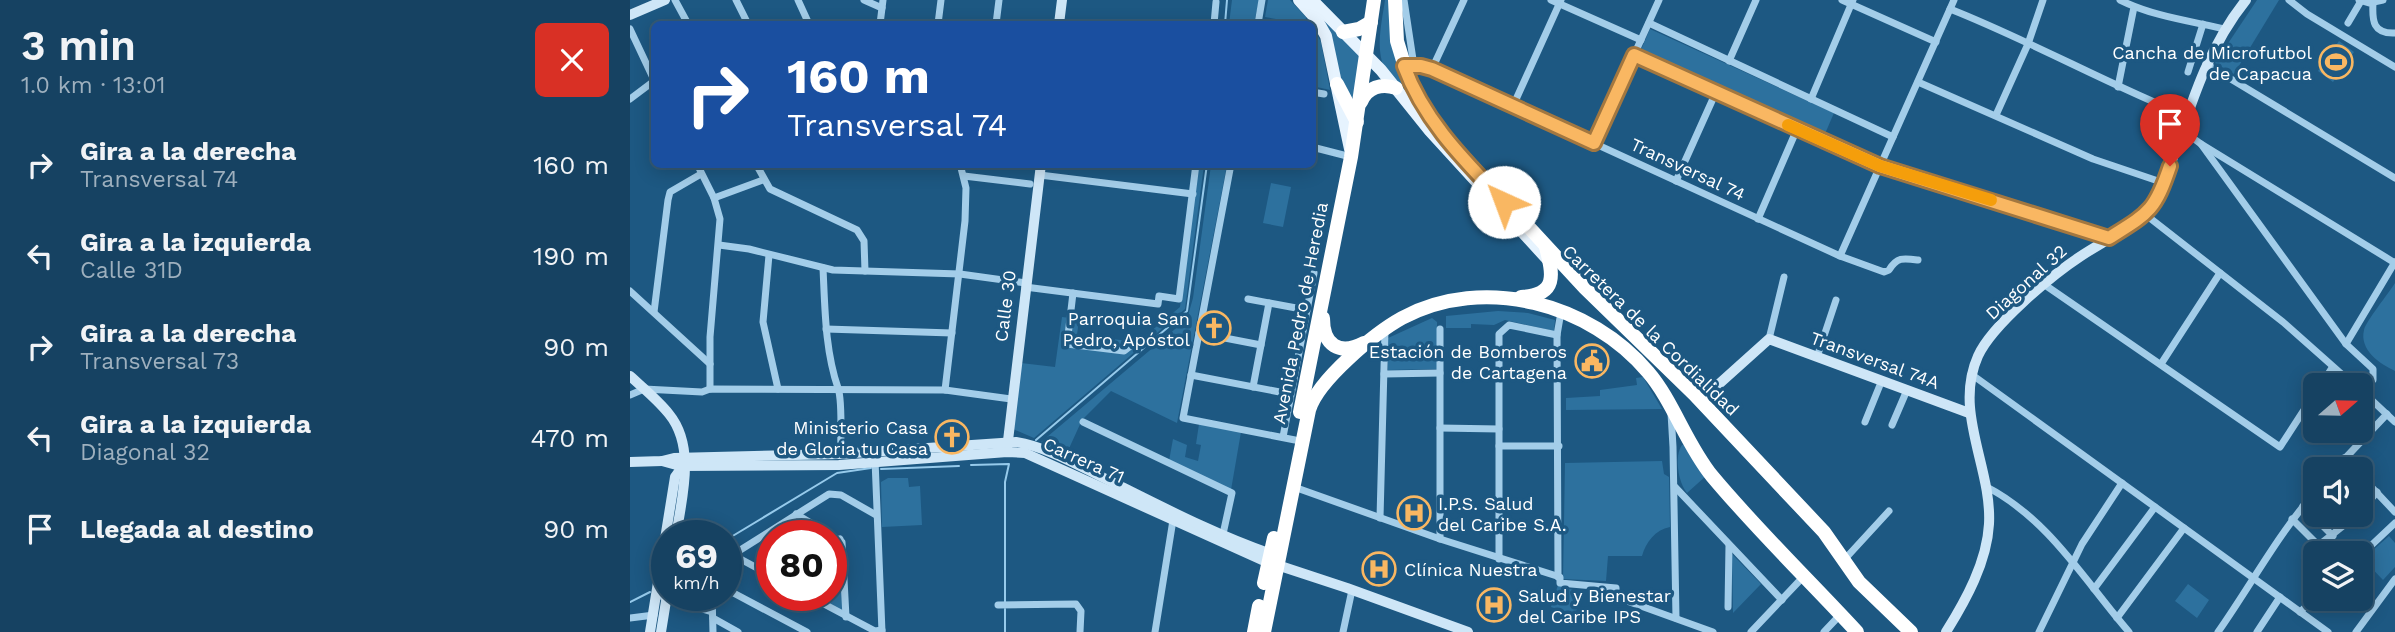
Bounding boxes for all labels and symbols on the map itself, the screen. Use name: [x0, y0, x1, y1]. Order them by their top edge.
place label: Cancha de Microfutbol de Capacua: [2112, 42, 2312, 84]
sports icon: Cancha de Microfutbol de Capacua: [2317, 43, 2355, 81]
pin: [2140, 94, 2200, 166]
street label: Transversal 74: [1627, 133, 1749, 205]
position arrow: [1467, 165, 1541, 239]
street label: Avenida Pedro de Heredia: [1268, 200, 1332, 426]
street label: Carretera de la Cordialidad: [1559, 240, 1743, 420]
street label: Diagonal 32: [1981, 240, 2071, 324]
street label: Calle 30: [990, 269, 1020, 343]
place label: Parroquia San Pedro, Apóstol: [1063, 308, 1190, 350]
church icon: Parroquia San Pedro, Apóstol: [1195, 309, 1233, 347]
street label: Transversal 74A: [1808, 327, 1942, 393]
place label: Estación de Bomberos de Cartagena: [1369, 341, 1567, 383]
public building icon: Estación de Bomberos de Cartagena: [1573, 342, 1611, 380]
north arrow: [2303, 373, 2373, 443]
place label: Ministerio Casa de Gloria tu Casa: [776, 417, 928, 459]
church icon: Ministerio Casa de Gloria tu Casa: [933, 418, 971, 456]
street label: Carrera 71: [1040, 433, 1128, 487]
place label: I.P.S. Salud del Caribe S.A.: [1438, 493, 1567, 535]
hospital icon: I.P.S. Salud del Caribe S.A.: [1395, 494, 1433, 532]
speed limit sign: 80: [756, 520, 847, 611]
hospital icon: Clínica Nuestra: [1360, 550, 1398, 588]
place label: Clínica Nuestra: [1404, 559, 1537, 580]
place label: Salud y Bienestar del Caribe IPS: [1518, 585, 1671, 627]
hospital icon: Salud y Bienestar del Caribe IPS: [1475, 586, 1513, 624]

